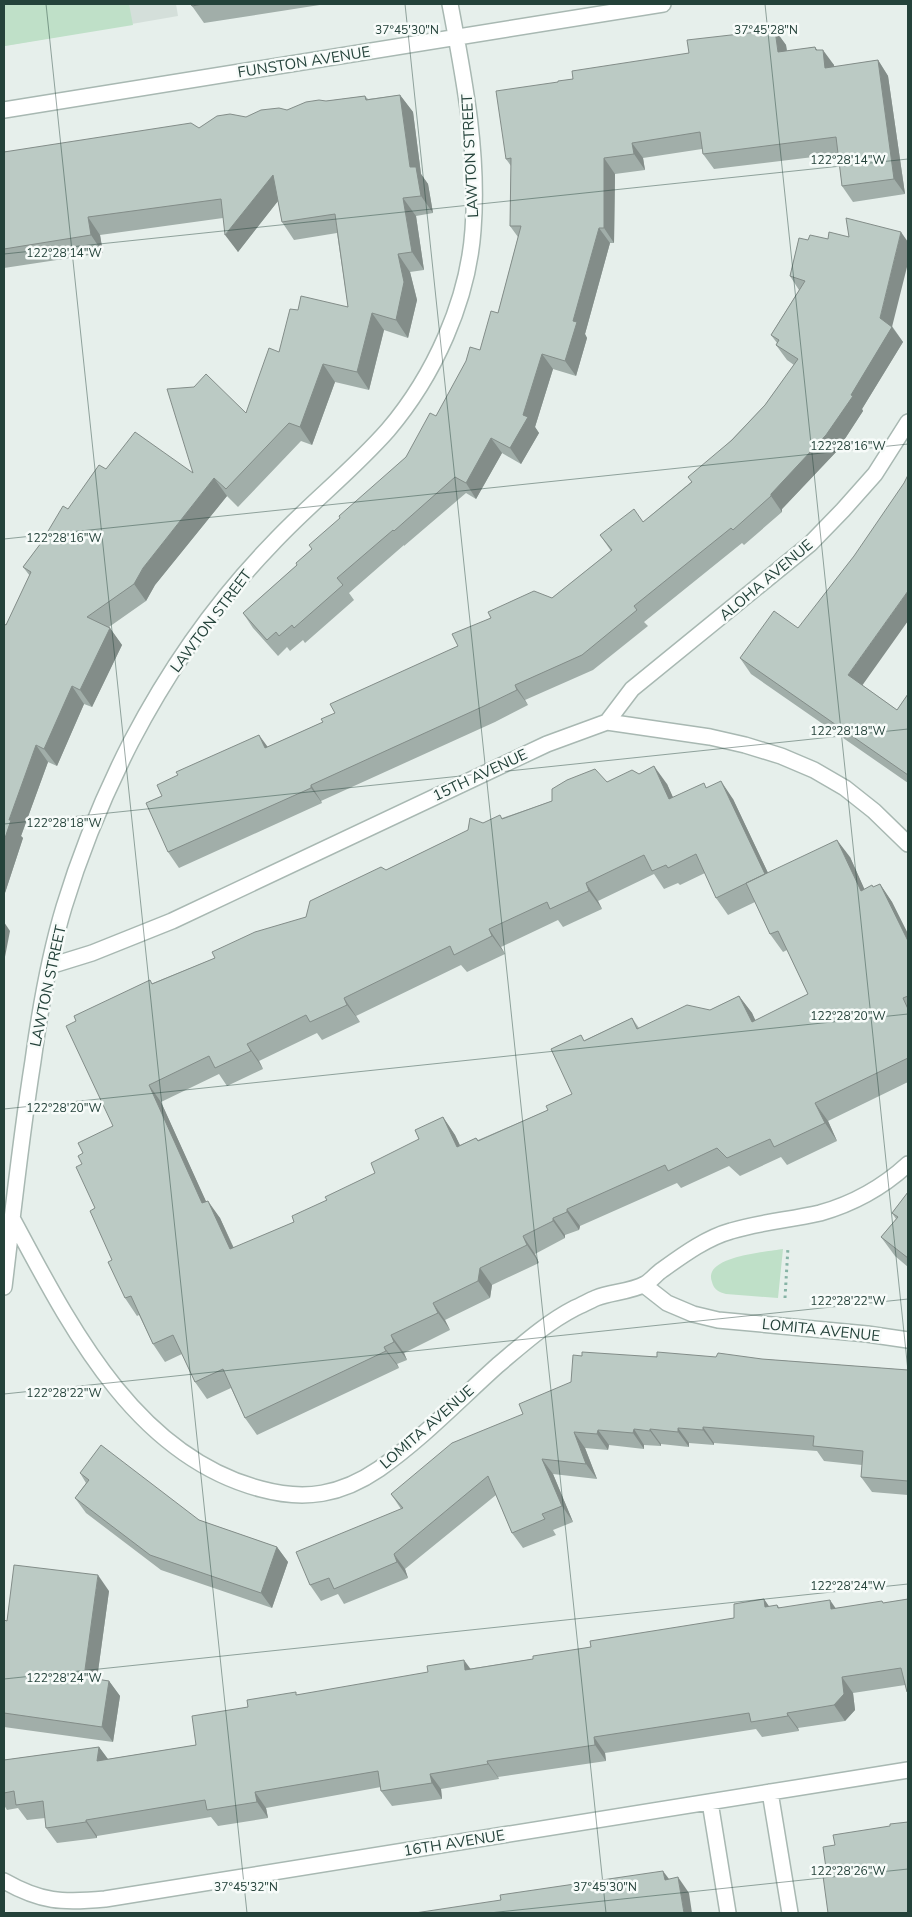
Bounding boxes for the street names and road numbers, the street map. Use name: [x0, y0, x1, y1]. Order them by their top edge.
street label: FUNSTON AVENUE: [236, 42, 372, 82]
street label: LAWTON STREET: [457, 94, 483, 218]
street label: ALOHA AVENUE: [715, 535, 817, 625]
street label: LAWTON STREET: [166, 566, 256, 676]
street label: 15TH AVENUE: [429, 744, 531, 806]
street label: LAWTON STREET: [25, 923, 71, 1049]
street label: LOMITA AVENUE: [761, 1314, 881, 1346]
street label: LOMITA AVENUE: [376, 1381, 478, 1473]
street label: 16TH AVENUE: [402, 1825, 506, 1861]

